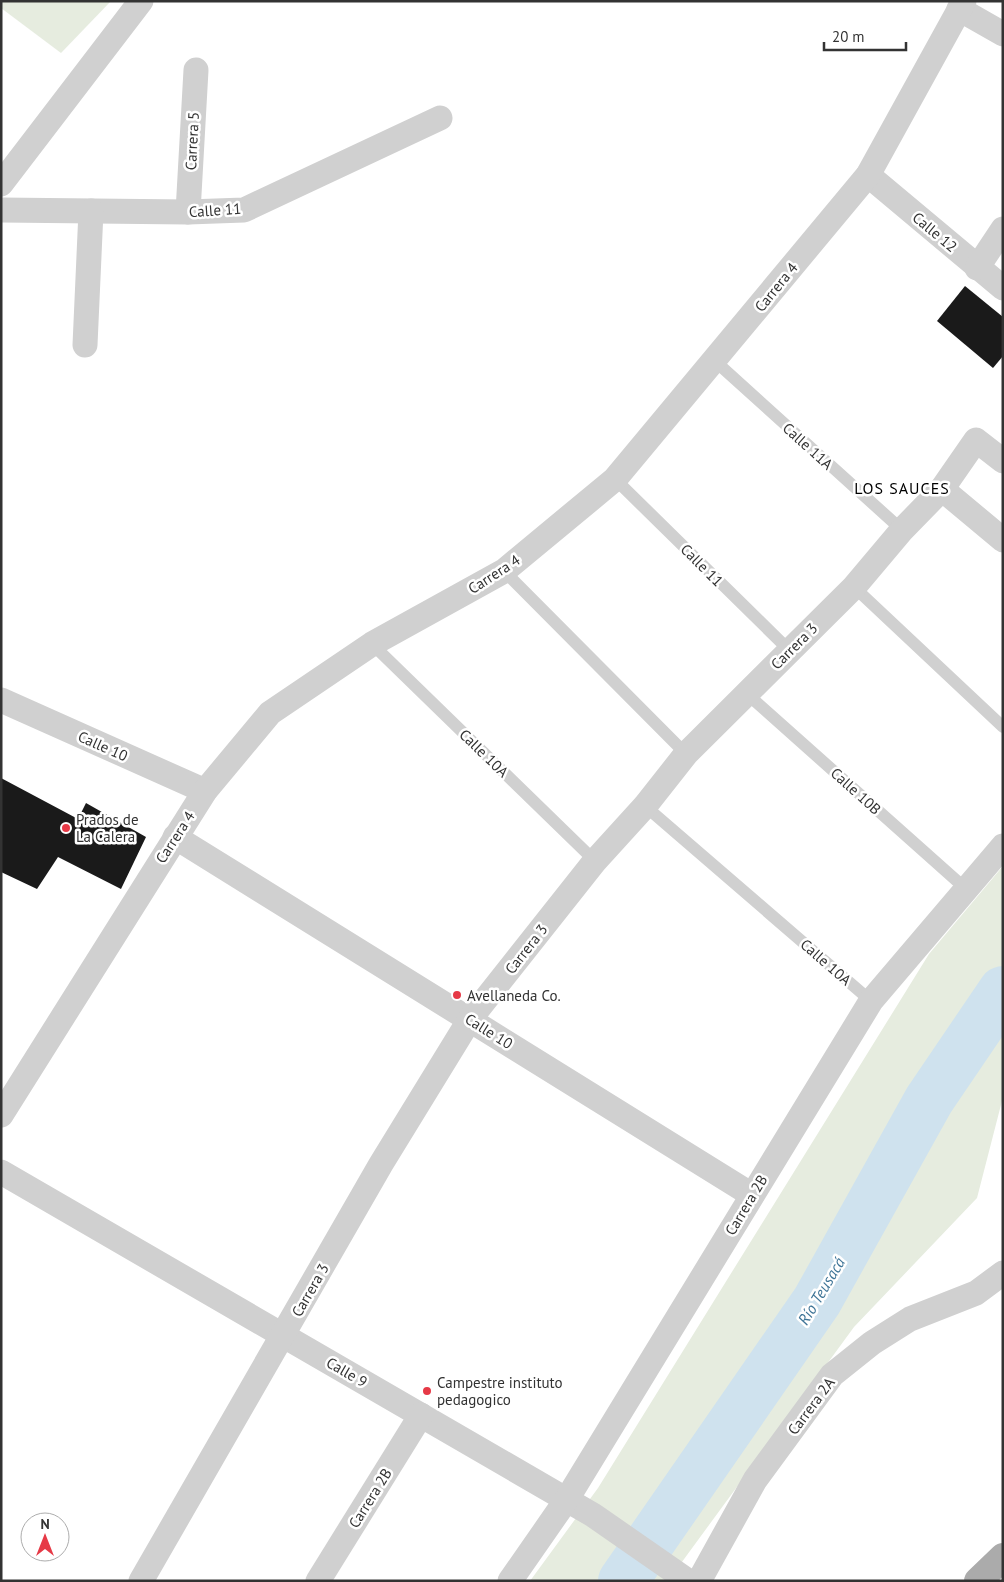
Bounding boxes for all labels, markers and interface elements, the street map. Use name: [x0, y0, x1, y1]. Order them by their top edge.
scale bar: [824, 20, 906, 52]
text: 20 m: [832, 27, 865, 46]
street label: Carrera 5: [181, 111, 203, 171]
street label: Calle 11: [188, 199, 242, 221]
street label: Calle 12: [909, 208, 961, 256]
street label: Carrera 4: [750, 258, 802, 316]
street label: Calle 11A: [779, 418, 837, 474]
district label: LOS SAUCES: [854, 478, 950, 498]
street label: Calle 11: [677, 540, 727, 590]
street label: Carrera 4: [464, 550, 524, 598]
street label: Carrera 3: [767, 619, 821, 673]
street label: Calle 10A: [455, 725, 513, 781]
street label: Calle 10: [75, 727, 131, 765]
street label: Calle 10B: [827, 763, 885, 819]
street label: Carrera 4: [151, 807, 199, 867]
place label: Prados de La Calera: [76, 810, 139, 846]
marker: Prados de La Calera: [60, 822, 72, 834]
street label: Carrera 3: [501, 920, 551, 978]
street label: Calle 10A: [797, 935, 856, 989]
place label: Avellaneda Co.: [467, 986, 561, 1005]
marker: Avellaneda Co.: [451, 989, 463, 1001]
street label: Calle 10: [462, 1009, 516, 1053]
street label: Carrera 2B: [721, 1171, 771, 1239]
water label: Río Teusacá: [793, 1253, 849, 1328]
street label: Carrera 3: [287, 1260, 333, 1320]
street label: Calle 9: [323, 1353, 371, 1391]
place label: Campestre instituto pedagogico: [437, 1373, 563, 1409]
street label: Carrera 2A: [783, 1373, 839, 1439]
marker: Campestre instituto pedagogico: [421, 1385, 433, 1397]
street label: Carrera 2B: [344, 1465, 396, 1531]
north arrow: [20, 1512, 70, 1562]
text: N: [40, 1515, 50, 1533]

